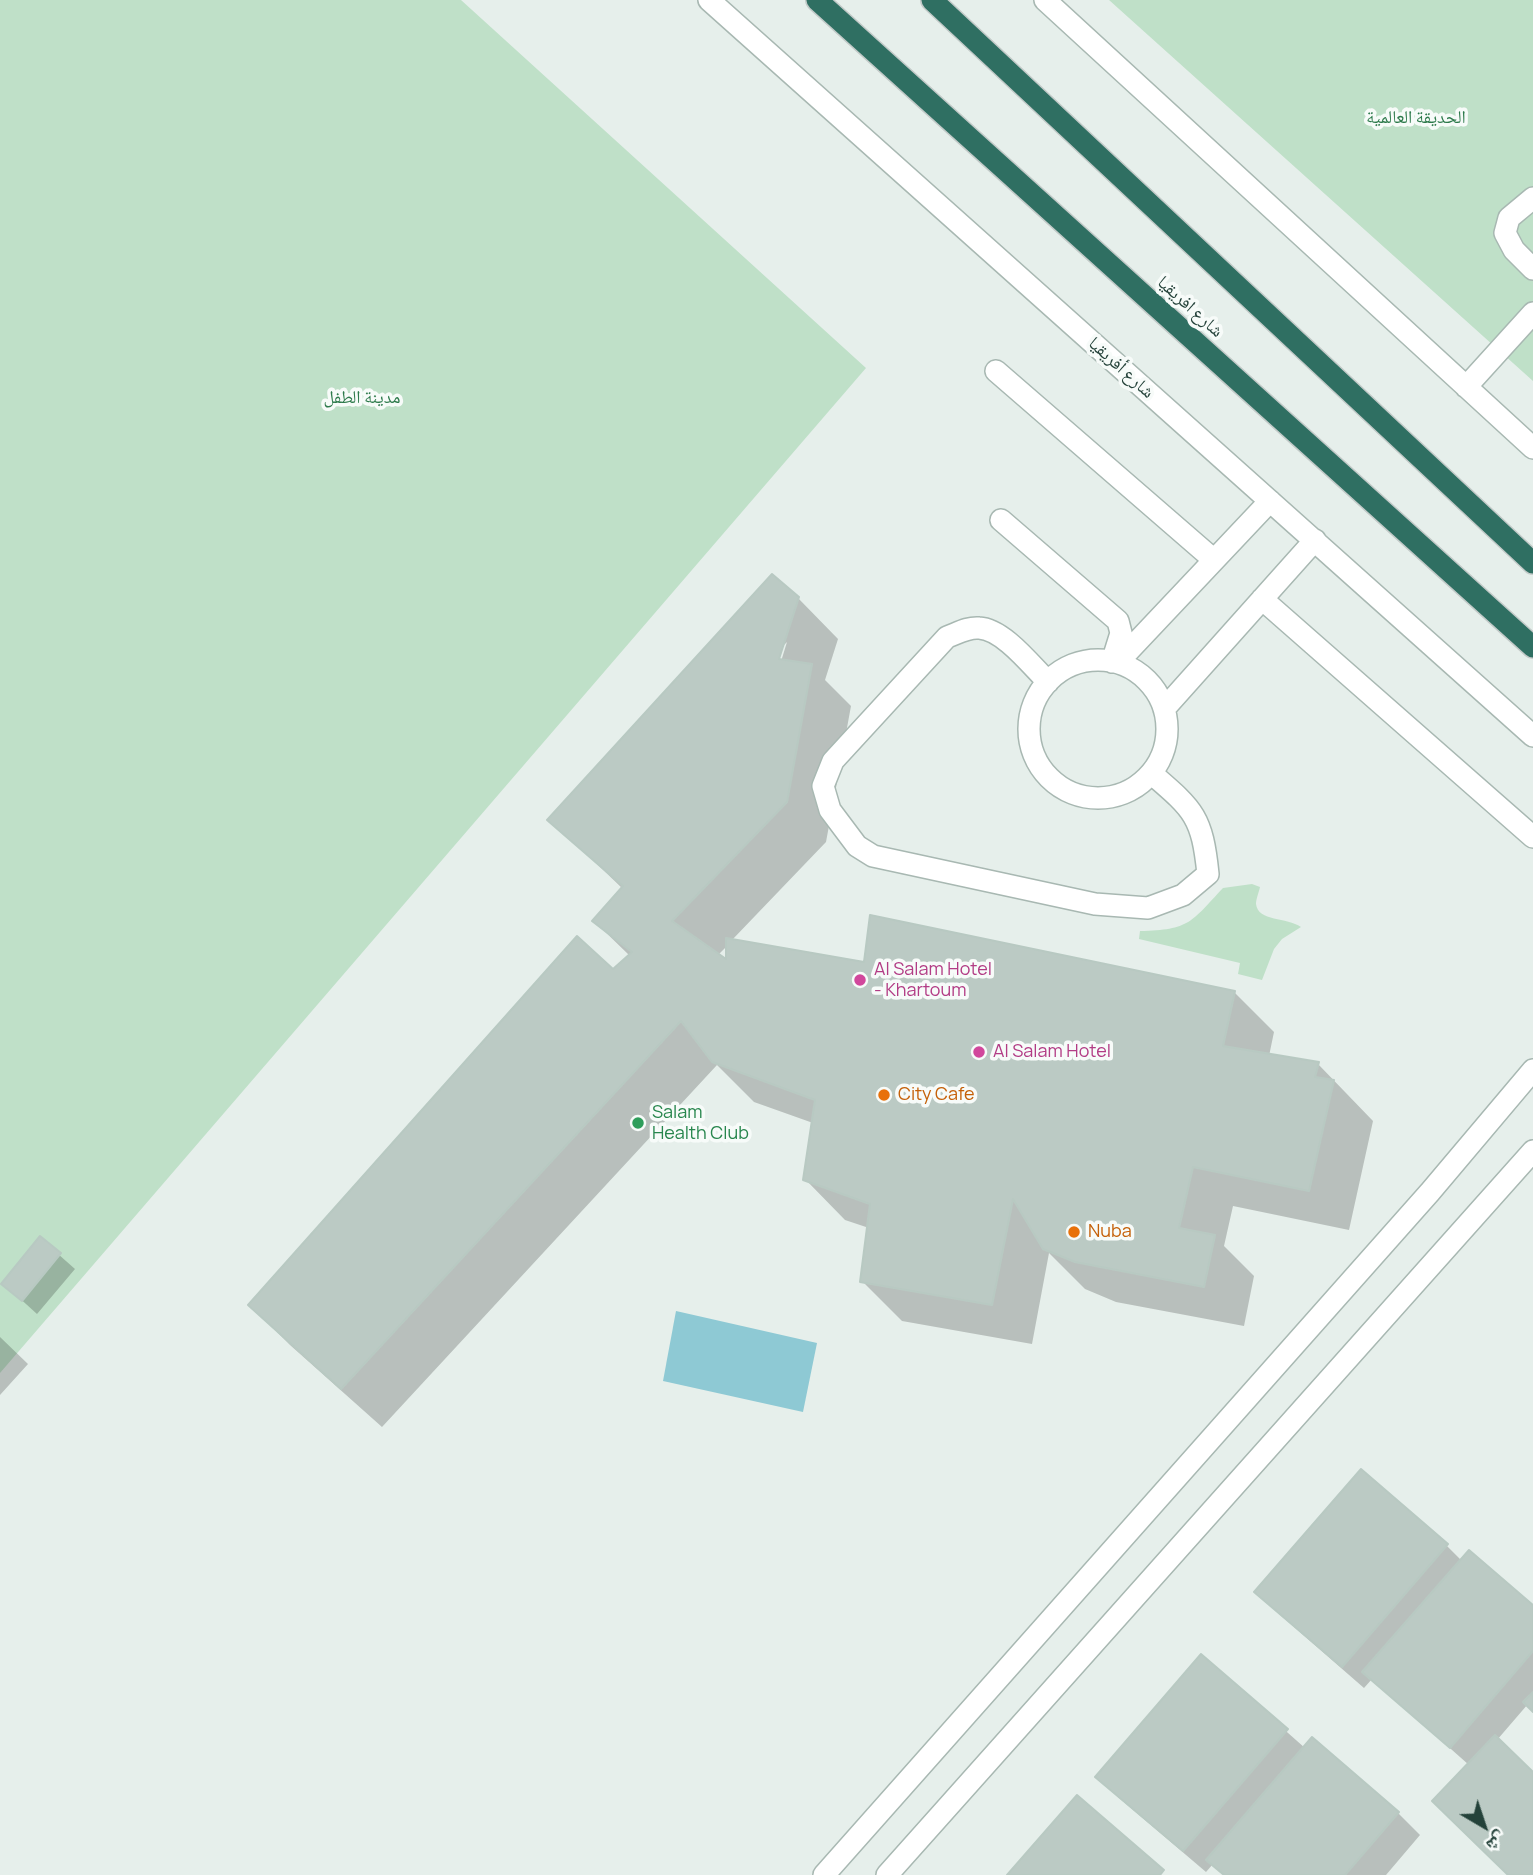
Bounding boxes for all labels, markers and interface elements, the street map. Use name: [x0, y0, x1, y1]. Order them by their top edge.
park label: الحديقة العالمية: [1366, 107, 1466, 129]
street label: شارع افريقيا: [1153, 272, 1227, 342]
street label: شارع أفريقيا: [1084, 333, 1158, 403]
park label: مدينة الطفل: [324, 387, 400, 409]
place label: Al Salam Hotel - Khartoum: [874, 959, 992, 1002]
marker: Al Salam Hotel - Khartoum: [852, 972, 868, 988]
place label: Al Salam Hotel: [993, 1041, 1111, 1063]
marker: Al Salam Hotel: [971, 1044, 987, 1060]
place label: City Cafe: [898, 1084, 975, 1106]
marker: City Cafe: [876, 1087, 892, 1103]
place label: Salam Health Club: [652, 1102, 749, 1144]
marker: Salam Health Club: [630, 1115, 646, 1131]
place label: Nuba: [1088, 1221, 1132, 1243]
marker: Nuba: [1066, 1224, 1082, 1240]
north arrow: [1449, 1791, 1519, 1861]
text: ش: [1481, 1826, 1513, 1859]

